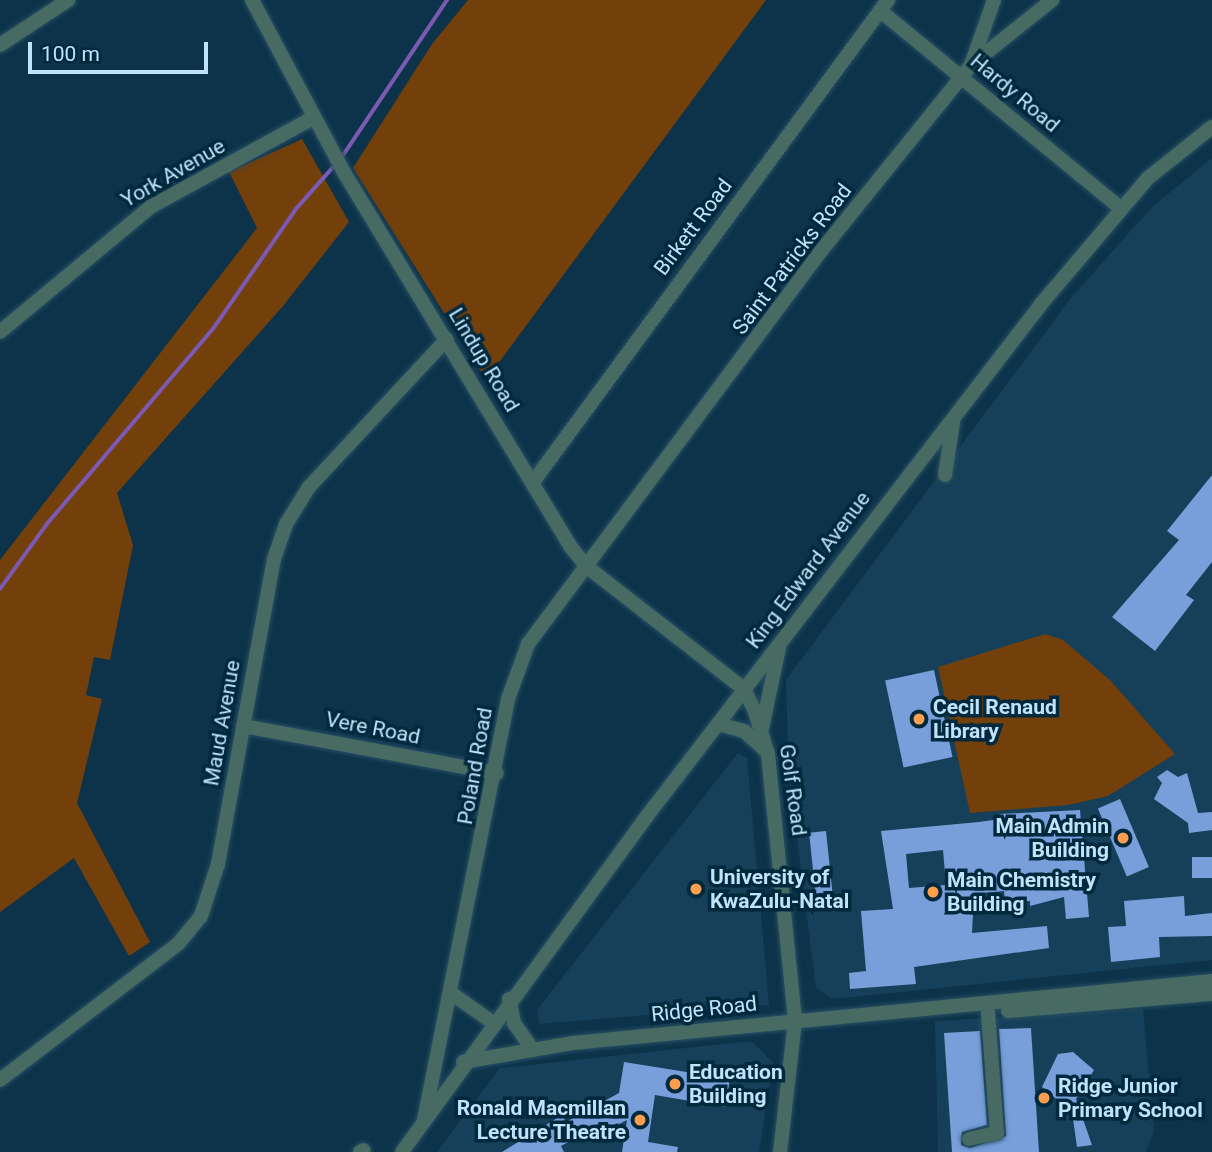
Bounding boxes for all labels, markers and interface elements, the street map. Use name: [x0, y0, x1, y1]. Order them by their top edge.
scale bar: [32, 28, 212, 72]
text: 100 m: [41, 42, 100, 66]
street label: Hardy Road: [965, 48, 1065, 138]
street label: York Avenue: [117, 133, 229, 213]
street label: Birkett Road: [649, 174, 737, 280]
street label: Saint Patricks Road: [727, 179, 857, 339]
street label: Lindup Road: [443, 304, 525, 416]
street label: King Edward Avenue: [741, 486, 875, 654]
street label: Maud Avenue: [199, 658, 245, 788]
place label: Cecil Renaud Library: [933, 694, 1057, 744]
street label: Poland Road: [452, 705, 498, 827]
street label: Vere Road: [324, 707, 422, 749]
marker: Cecil Renaud Library: [911, 711, 927, 727]
street label: Golf Road: [774, 743, 812, 837]
place label: Main Admin Building: [995, 813, 1109, 863]
marker: Main Admin Building: [1115, 830, 1131, 846]
place label: University of KwaZulu-Natal: [710, 864, 849, 914]
place label: Main Chemistry Building: [947, 867, 1096, 917]
marker: University of KwaZulu-Natal: [688, 881, 704, 897]
marker: Main Chemistry Building: [925, 884, 941, 900]
street label: Ridge Road: [650, 991, 758, 1027]
place label: Education Building: [689, 1059, 783, 1109]
place label: Ridge Junior Primary School: [1058, 1073, 1203, 1123]
marker: Education Building: [667, 1076, 683, 1092]
marker: Ridge Junior Primary School: [1036, 1090, 1052, 1106]
place label: Ronald Macmillan Lecture Theatre: [457, 1095, 626, 1145]
marker: Ronald Macmillan Lecture Theatre: [632, 1112, 648, 1128]

